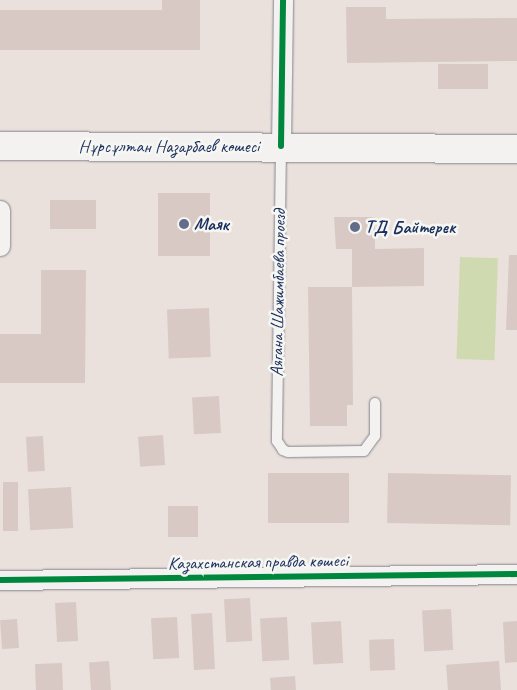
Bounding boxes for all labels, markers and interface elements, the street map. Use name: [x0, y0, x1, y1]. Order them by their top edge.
street label: Нұрсұлтан Назарбаев көшесі: [79, 135, 259, 157]
street label: Аягана Шажимбаева проезд: [266, 208, 290, 378]
place label: Маяк: [194, 213, 229, 235]
place label: ТД Байтерек: [365, 216, 454, 238]
marker: Маяк: [178, 218, 190, 230]
marker: ТД Байтерек: [349, 221, 361, 233]
street label: Казахстанская правда көшесі: [168, 550, 348, 574]

